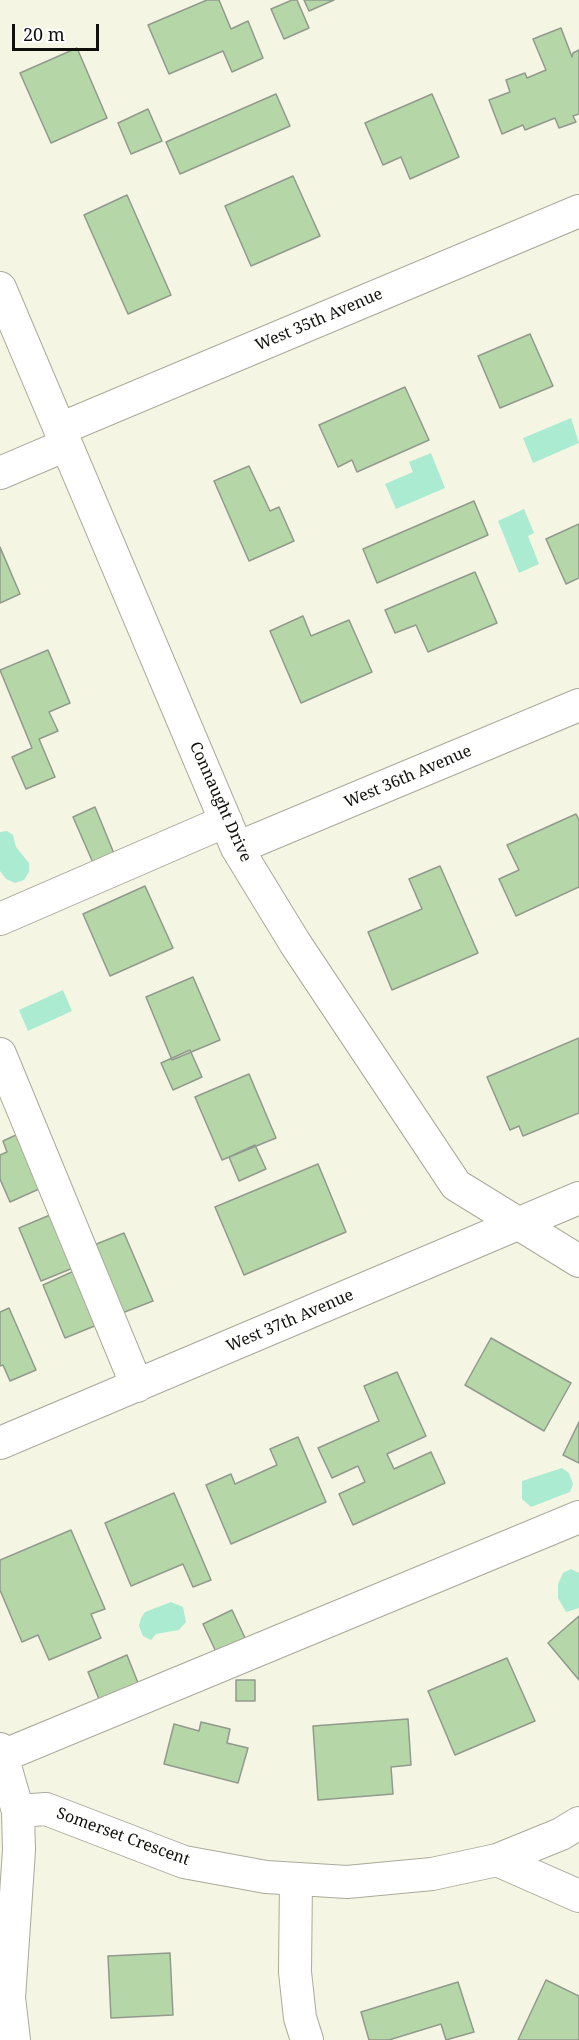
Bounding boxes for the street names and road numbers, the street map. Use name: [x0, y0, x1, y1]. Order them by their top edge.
street label: West 35th Avenue: [252, 285, 386, 355]
street label: Connaught Drive: [185, 739, 255, 865]
street label: West 36th Avenue: [341, 742, 475, 812]
street label: West 37th Avenue: [223, 1286, 357, 1356]
street label: Somerset Crescent: [54, 1804, 192, 1870]

